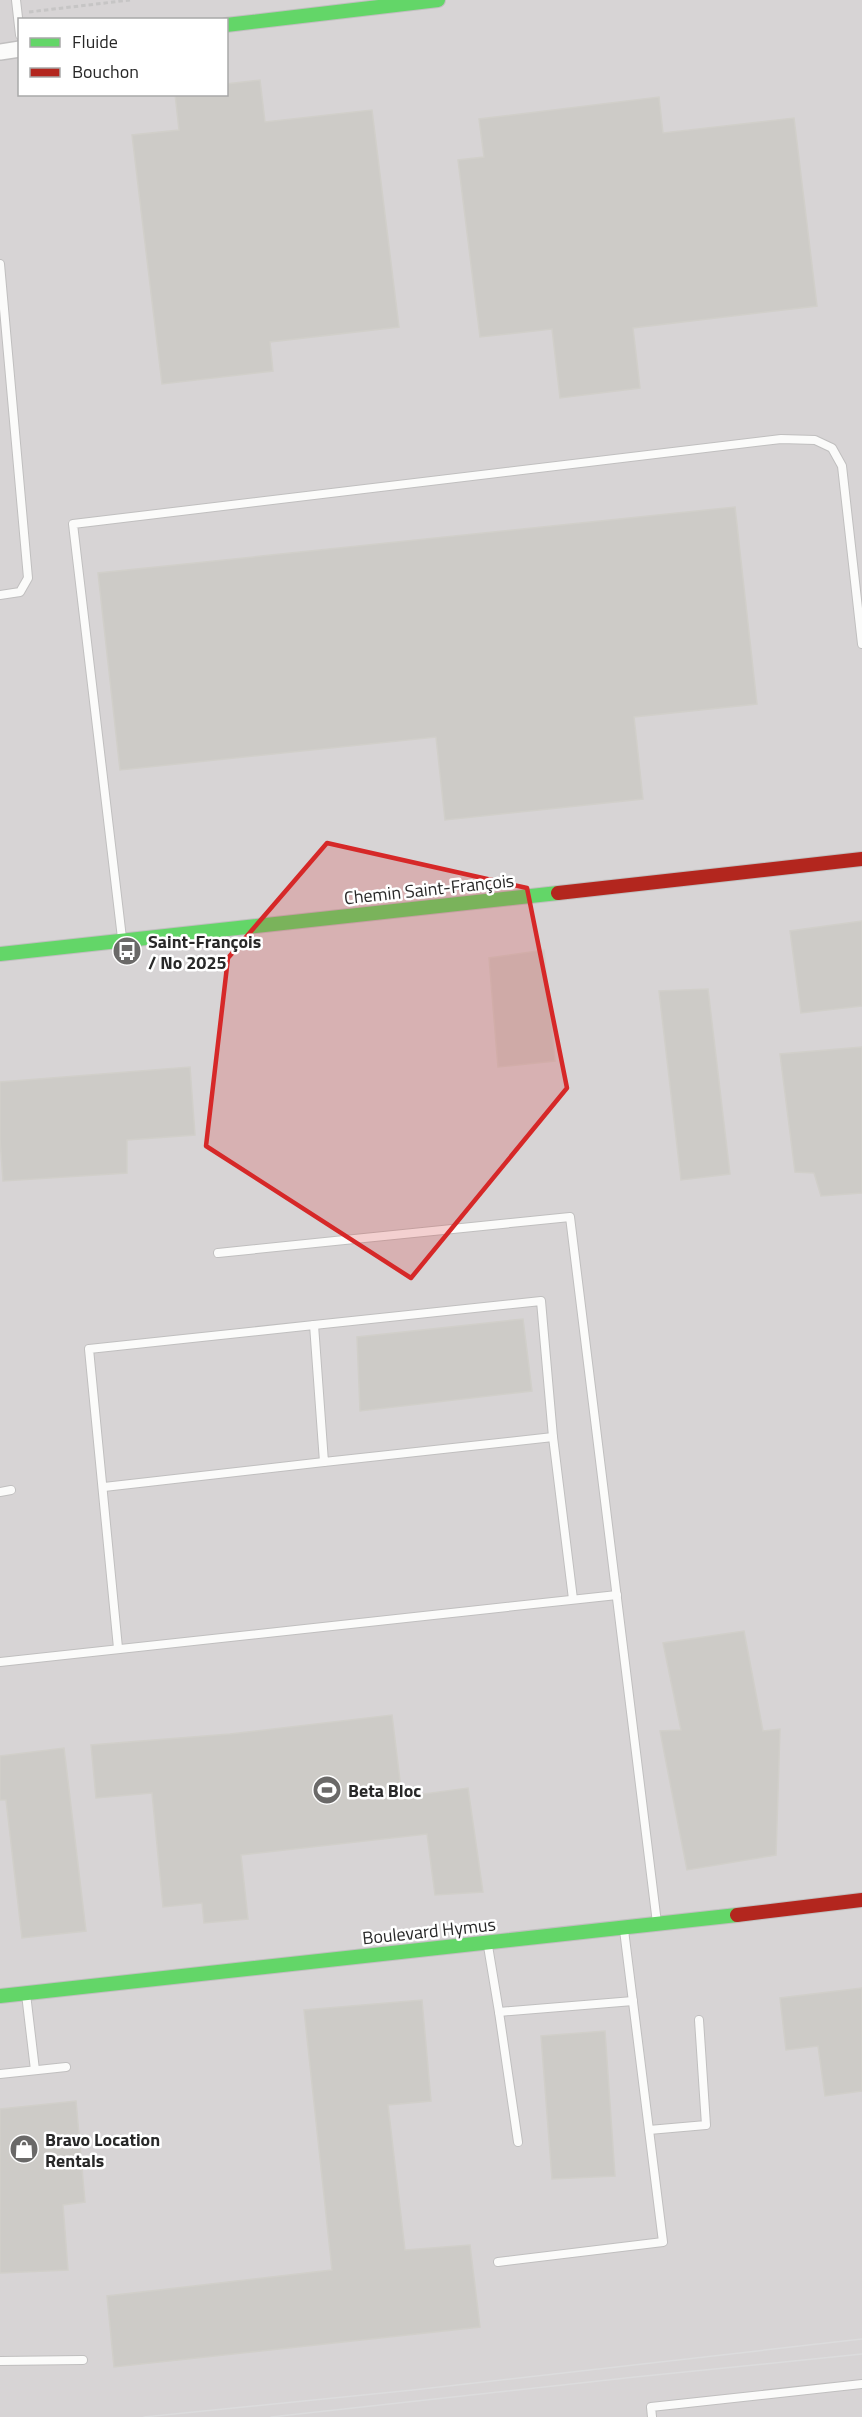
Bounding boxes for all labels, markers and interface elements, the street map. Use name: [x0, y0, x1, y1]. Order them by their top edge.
legend: [18, 18, 228, 96]
text: Fluide: [72, 28, 118, 55]
text: Bouchon: [72, 58, 139, 85]
street label: Chemin Saint-François: [343, 867, 515, 911]
place label: Saint-François / No 2025: [148, 928, 261, 976]
bus stop icon: Saint-François / No 2025: [111, 935, 143, 967]
sports icon: Beta Bloc: [311, 1774, 343, 1806]
place label: Beta Bloc: [348, 1777, 421, 1804]
street label: Boulevard Hymus: [361, 1911, 497, 1951]
place label: Bravo Location Rentals: [45, 2126, 160, 2174]
shop icon: Bravo Location Rentals: [8, 2133, 40, 2165]

